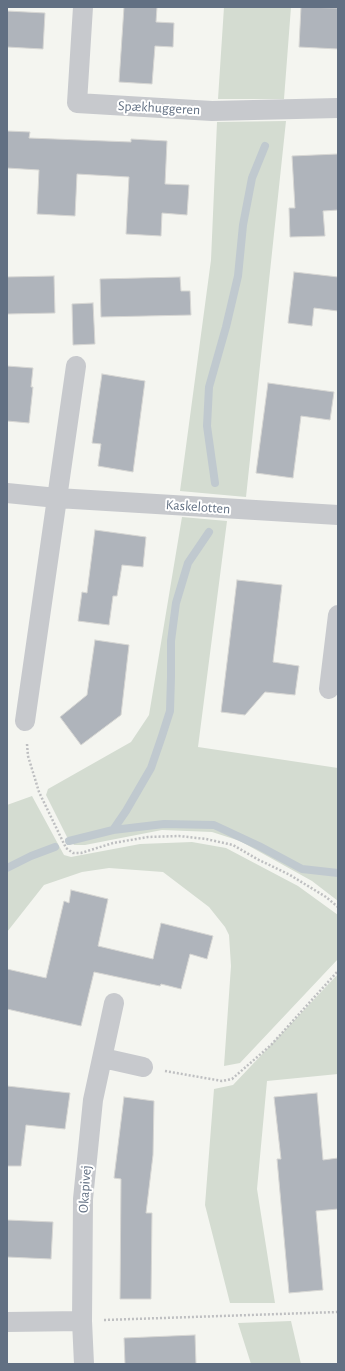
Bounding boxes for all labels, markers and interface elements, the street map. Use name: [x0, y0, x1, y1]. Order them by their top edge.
street label: Spækhuggeren: [117, 97, 201, 119]
street label: Kaskelotten: [165, 496, 231, 518]
street label: Okapivej: [75, 1165, 95, 1213]

